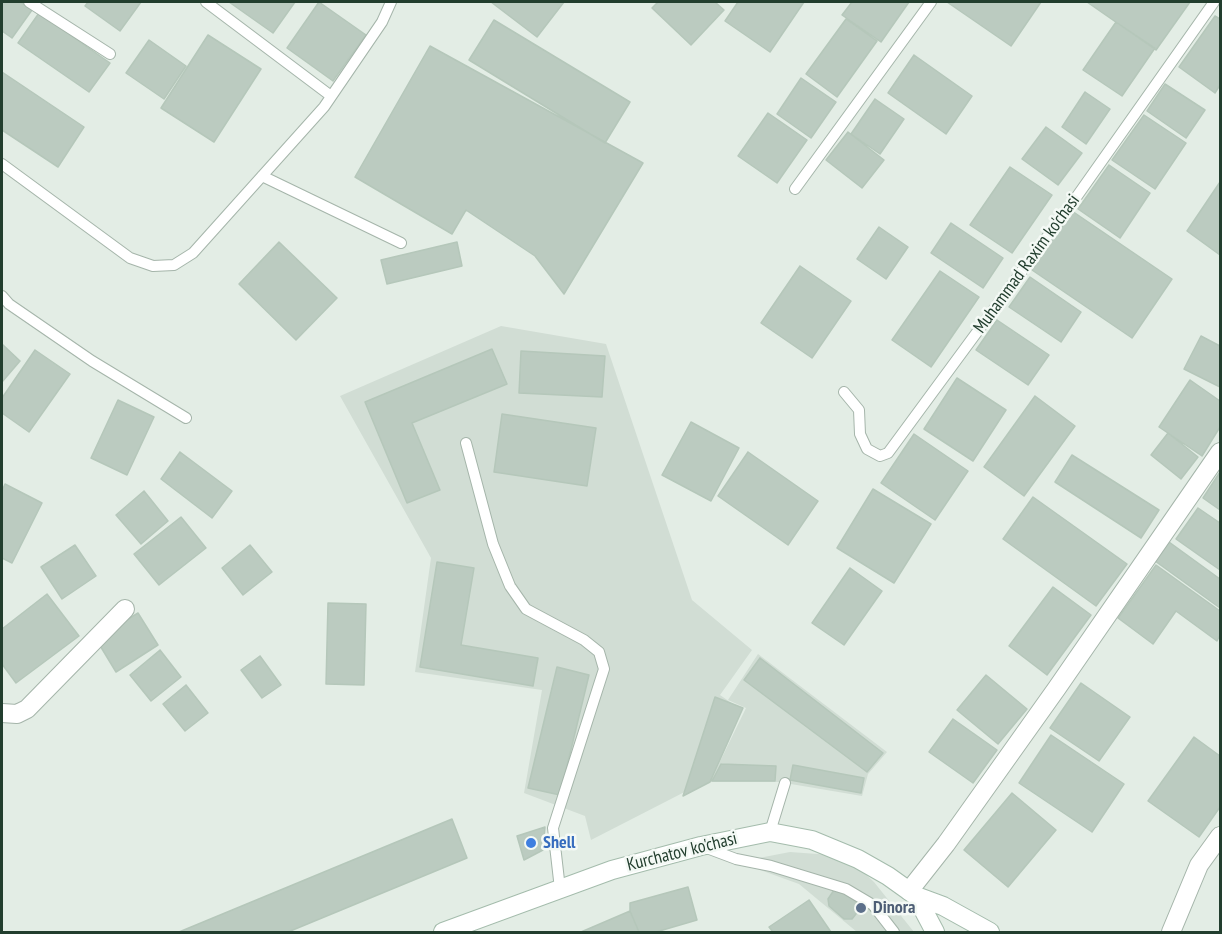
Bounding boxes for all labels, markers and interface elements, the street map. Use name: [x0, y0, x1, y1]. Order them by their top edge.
street label: Muhammad Raxim ko'chasi: [969, 190, 1085, 338]
street label: Kurchatov ko'chasi: [625, 828, 739, 876]
place label: Shell: [543, 832, 575, 854]
marker: Shell: [524, 836, 538, 850]
place label: Dinora: [873, 897, 915, 919]
marker: Dinora: [854, 901, 868, 915]

